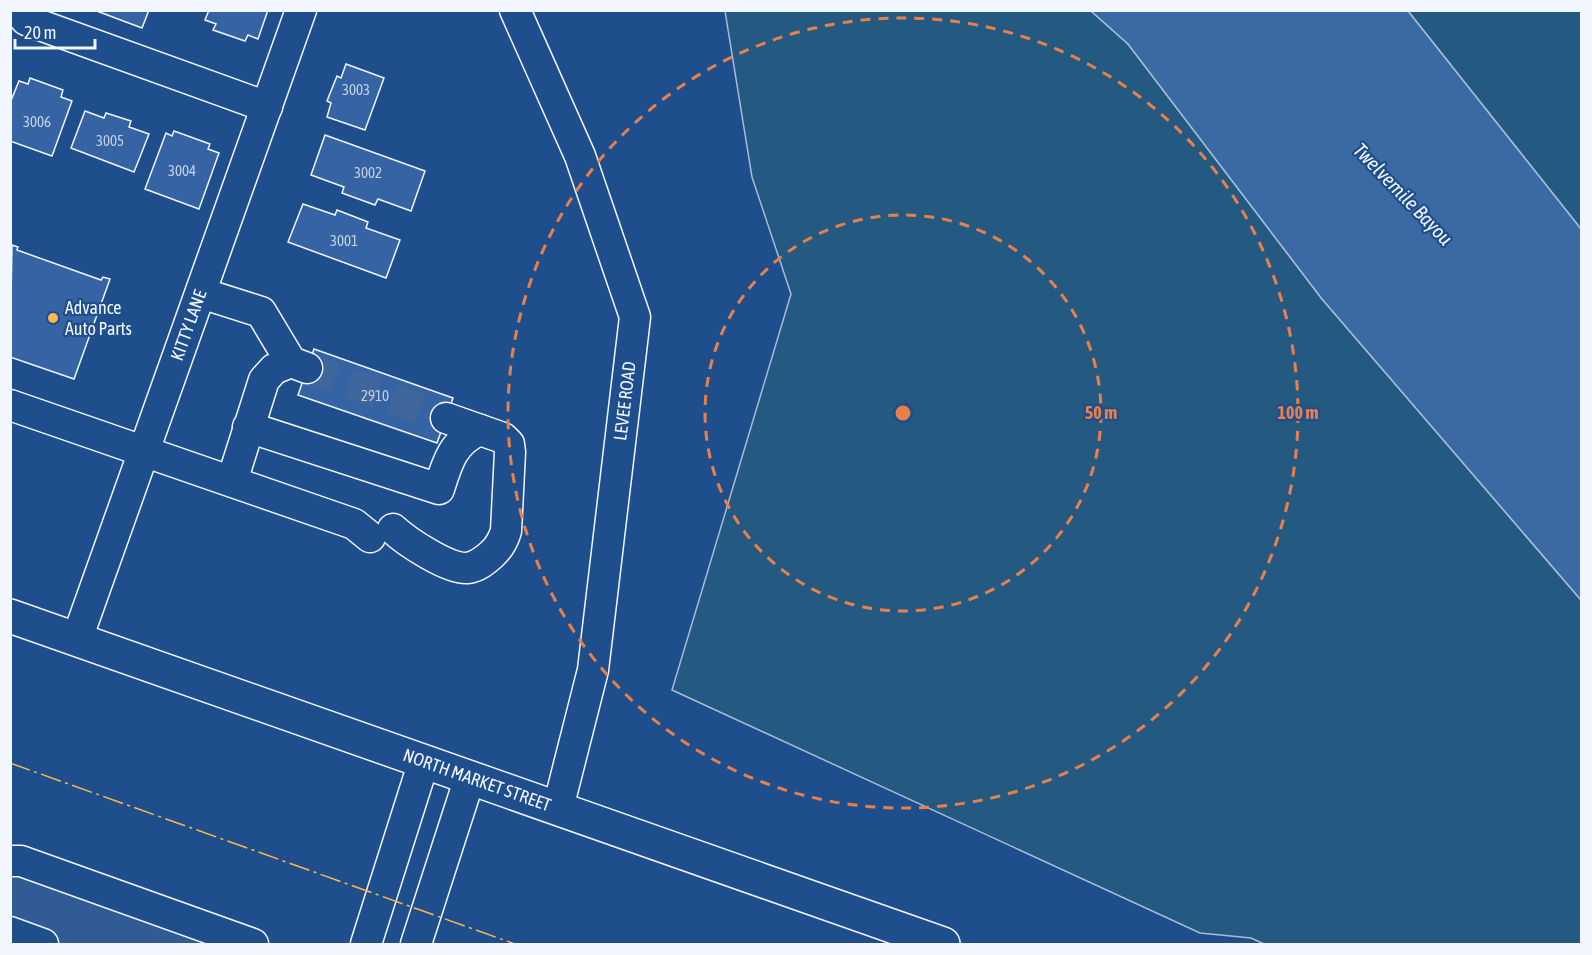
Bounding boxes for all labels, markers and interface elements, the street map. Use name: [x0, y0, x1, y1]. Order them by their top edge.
scale bar: [15, 12, 94, 50]
text: 20 m: [24, 22, 56, 43]
house number: 3003: [342, 81, 370, 98]
house number: 3006: [23, 113, 51, 130]
house number: 3005: [96, 132, 124, 149]
water label: Twelvemile Bayou: [1349, 138, 1458, 250]
house number: 3004: [168, 162, 196, 179]
house number: 3002: [354, 164, 382, 181]
house number: 3001: [330, 232, 358, 249]
street label: KITTY LANE: [166, 287, 211, 363]
place label: Advance Auto Parts: [65, 297, 132, 339]
marker: Advance Auto Parts: [46, 311, 60, 325]
street label: LEVEE ROAD: [609, 360, 640, 442]
house number: 2910: [361, 387, 389, 404]
text: 50 m: [1085, 402, 1117, 423]
text: 100 m: [1278, 402, 1318, 423]
centre of rings: [893, 403, 913, 423]
street label: NORTH MARKET STREET: [400, 744, 554, 815]

